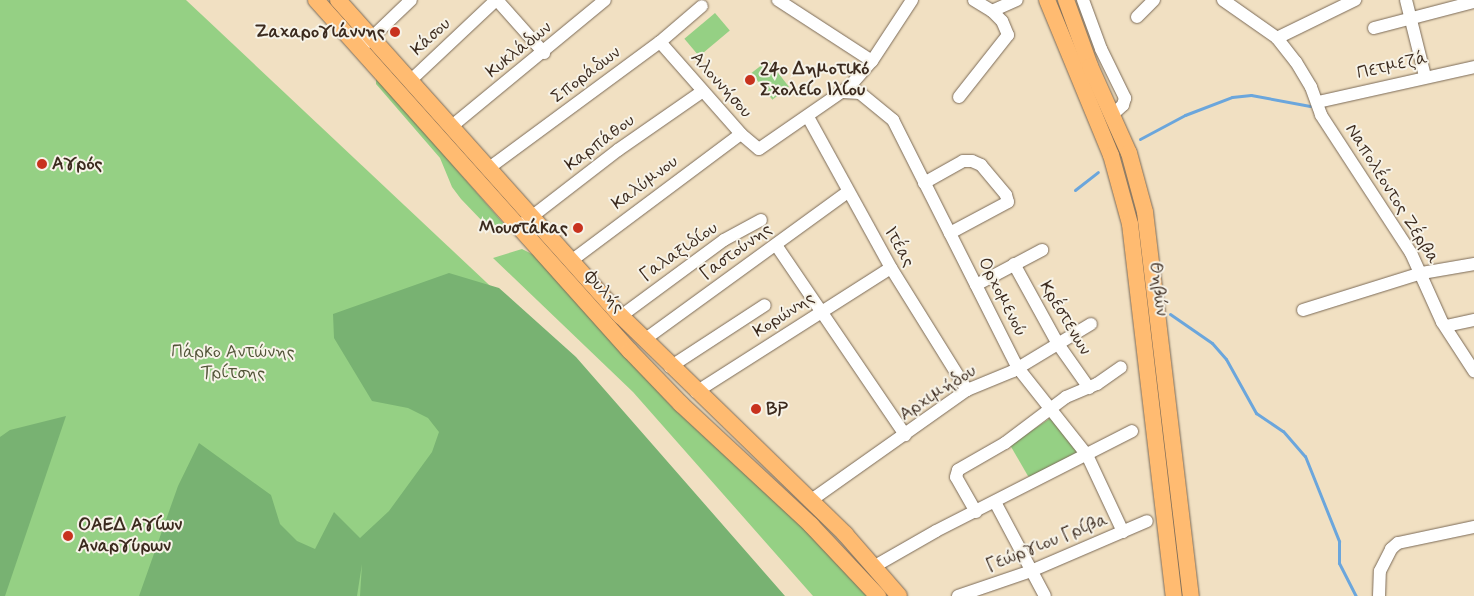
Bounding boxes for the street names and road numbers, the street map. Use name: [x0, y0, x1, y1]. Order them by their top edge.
street label: Κάσου: [407, 13, 455, 61]
street label: Κυκλάδων: [482, 17, 556, 83]
street label: Σποράδων: [547, 42, 625, 108]
street label: Αλοννήσου: [686, 47, 756, 123]
street label: Πετμεζά: [1355, 47, 1429, 85]
street label: Καρπάθου: [561, 110, 639, 176]
street label: Ναπολέοντος Ζέρβα: [1340, 120, 1444, 268]
street label: Καλύμνου: [608, 151, 682, 215]
street label: Γαλαξιδίου: [636, 217, 722, 287]
street label: Γαστούνης: [696, 219, 776, 285]
street label: Ιτέας: [879, 223, 919, 271]
street label: Ορχομενού: [973, 254, 1031, 340]
street label: Θηβών: [1144, 261, 1172, 317]
street label: Φυλής: [579, 266, 629, 318]
street label: Κρέστενων: [1034, 277, 1096, 359]
street label: Κορώνης: [749, 287, 819, 343]
street label: Αρχιμήδου: [896, 360, 980, 426]
street label: Γεώργιου Γρίβα: [983, 509, 1111, 577]

